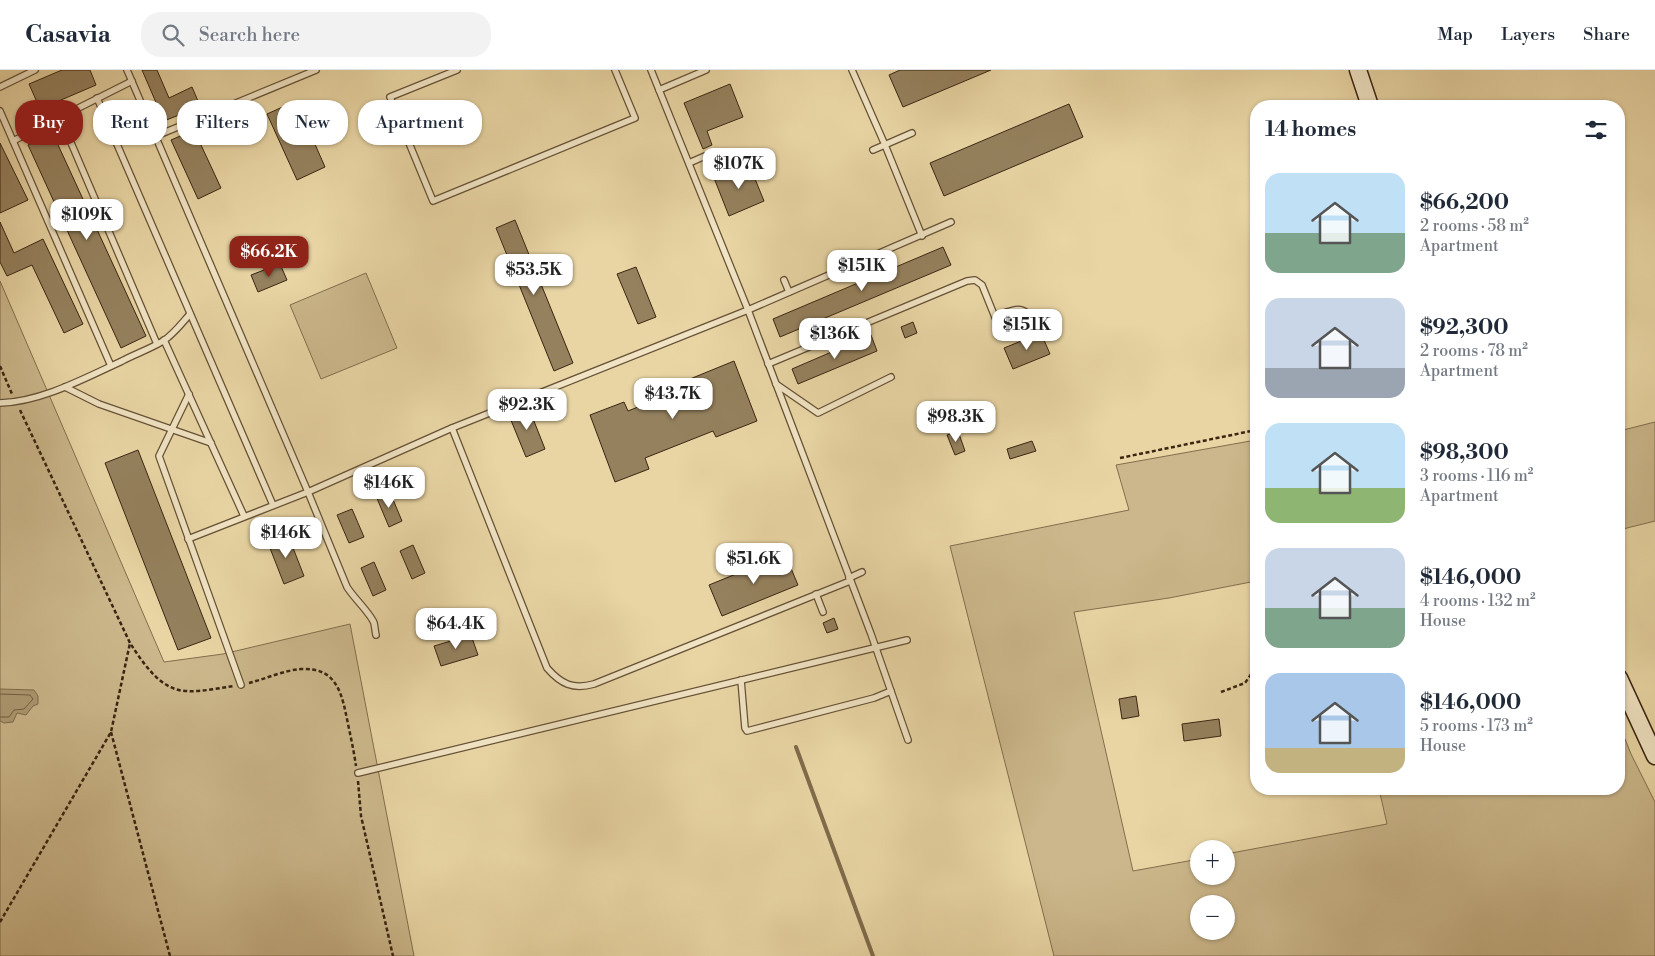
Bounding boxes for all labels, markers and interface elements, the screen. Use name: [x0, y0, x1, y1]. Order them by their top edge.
search box: [141, 12, 491, 57]
text: Casavia: [25, 20, 111, 50]
icon: search: [159, 21, 187, 49]
text: Search here: [199, 23, 300, 47]
text: Map: [1438, 23, 1473, 46]
text: Layers: [1501, 23, 1555, 46]
text: Share: [1583, 23, 1630, 46]
chip: Buy: [15, 100, 83, 145]
chip: Rent: [93, 100, 167, 145]
chip: Filters: [177, 100, 267, 145]
chip: New: [277, 100, 348, 145]
chip: Apartment: [358, 100, 482, 145]
icon: filters: [1582, 116, 1610, 144]
text: 14 homes: [1265, 117, 1356, 143]
pin: $107K: [704, 148, 774, 190]
text: $107K: [714, 154, 764, 174]
text: $66,200: [1420, 190, 1509, 216]
icon: home: [1305, 193, 1365, 253]
pin: $109K: [52, 198, 122, 241]
text: $109K: [61, 205, 113, 225]
text: 2 rooms · 58 m²: [1420, 216, 1529, 236]
pin: $66.2K: [228, 236, 310, 278]
text: Apartment: [1420, 236, 1499, 256]
text: $66.2K: [240, 242, 298, 262]
pin: $151K: [827, 250, 897, 292]
pin: $53.5K: [493, 254, 575, 296]
text: $151K: [838, 256, 886, 276]
text: $53.5K: [506, 260, 562, 280]
pin: $151K: [992, 308, 1062, 351]
text: $151K: [1003, 315, 1051, 335]
text: $92,300: [1420, 315, 1508, 341]
pin: $136K: [800, 318, 870, 360]
icon: home: [1305, 318, 1365, 378]
text: $136K: [810, 324, 860, 344]
text: 2 rooms · 78 m²: [1420, 341, 1528, 361]
text: Apartment: [1420, 361, 1499, 381]
pin: $43.7K: [632, 378, 714, 420]
text: $43.7K: [645, 384, 701, 404]
pin: $92.3K: [486, 388, 568, 431]
text: $92.3K: [499, 395, 555, 415]
pin: $98.3K: [915, 400, 997, 443]
text: $98.3K: [928, 407, 984, 427]
text: $98,300: [1420, 440, 1509, 466]
icon: home: [1305, 443, 1365, 503]
pin: $146K: [354, 466, 424, 509]
text: 3 rooms · 116 m²: [1420, 466, 1533, 486]
text: $146K: [364, 473, 414, 493]
text: Apartment: [1420, 486, 1499, 506]
pin: $146K: [251, 516, 321, 559]
text: $146K: [261, 523, 311, 543]
pin: $51.6K: [713, 542, 795, 585]
text: $51.6K: [727, 549, 781, 569]
text: $146,000: [1420, 565, 1521, 591]
icon: home: [1305, 568, 1365, 628]
text: 4 rooms · 132 m²: [1420, 591, 1536, 611]
pin: $64.4K: [415, 608, 497, 650]
text: House: [1420, 611, 1466, 631]
text: $64.4K: [427, 614, 485, 634]
text: $146,000: [1420, 690, 1521, 716]
icon: home: [1305, 693, 1365, 753]
text: 5 rooms · 173 m²: [1420, 716, 1533, 736]
text: House: [1420, 736, 1466, 756]
map controls: [1190, 840, 1235, 940]
button: +: [1190, 840, 1235, 885]
button: −: [1190, 895, 1235, 940]

